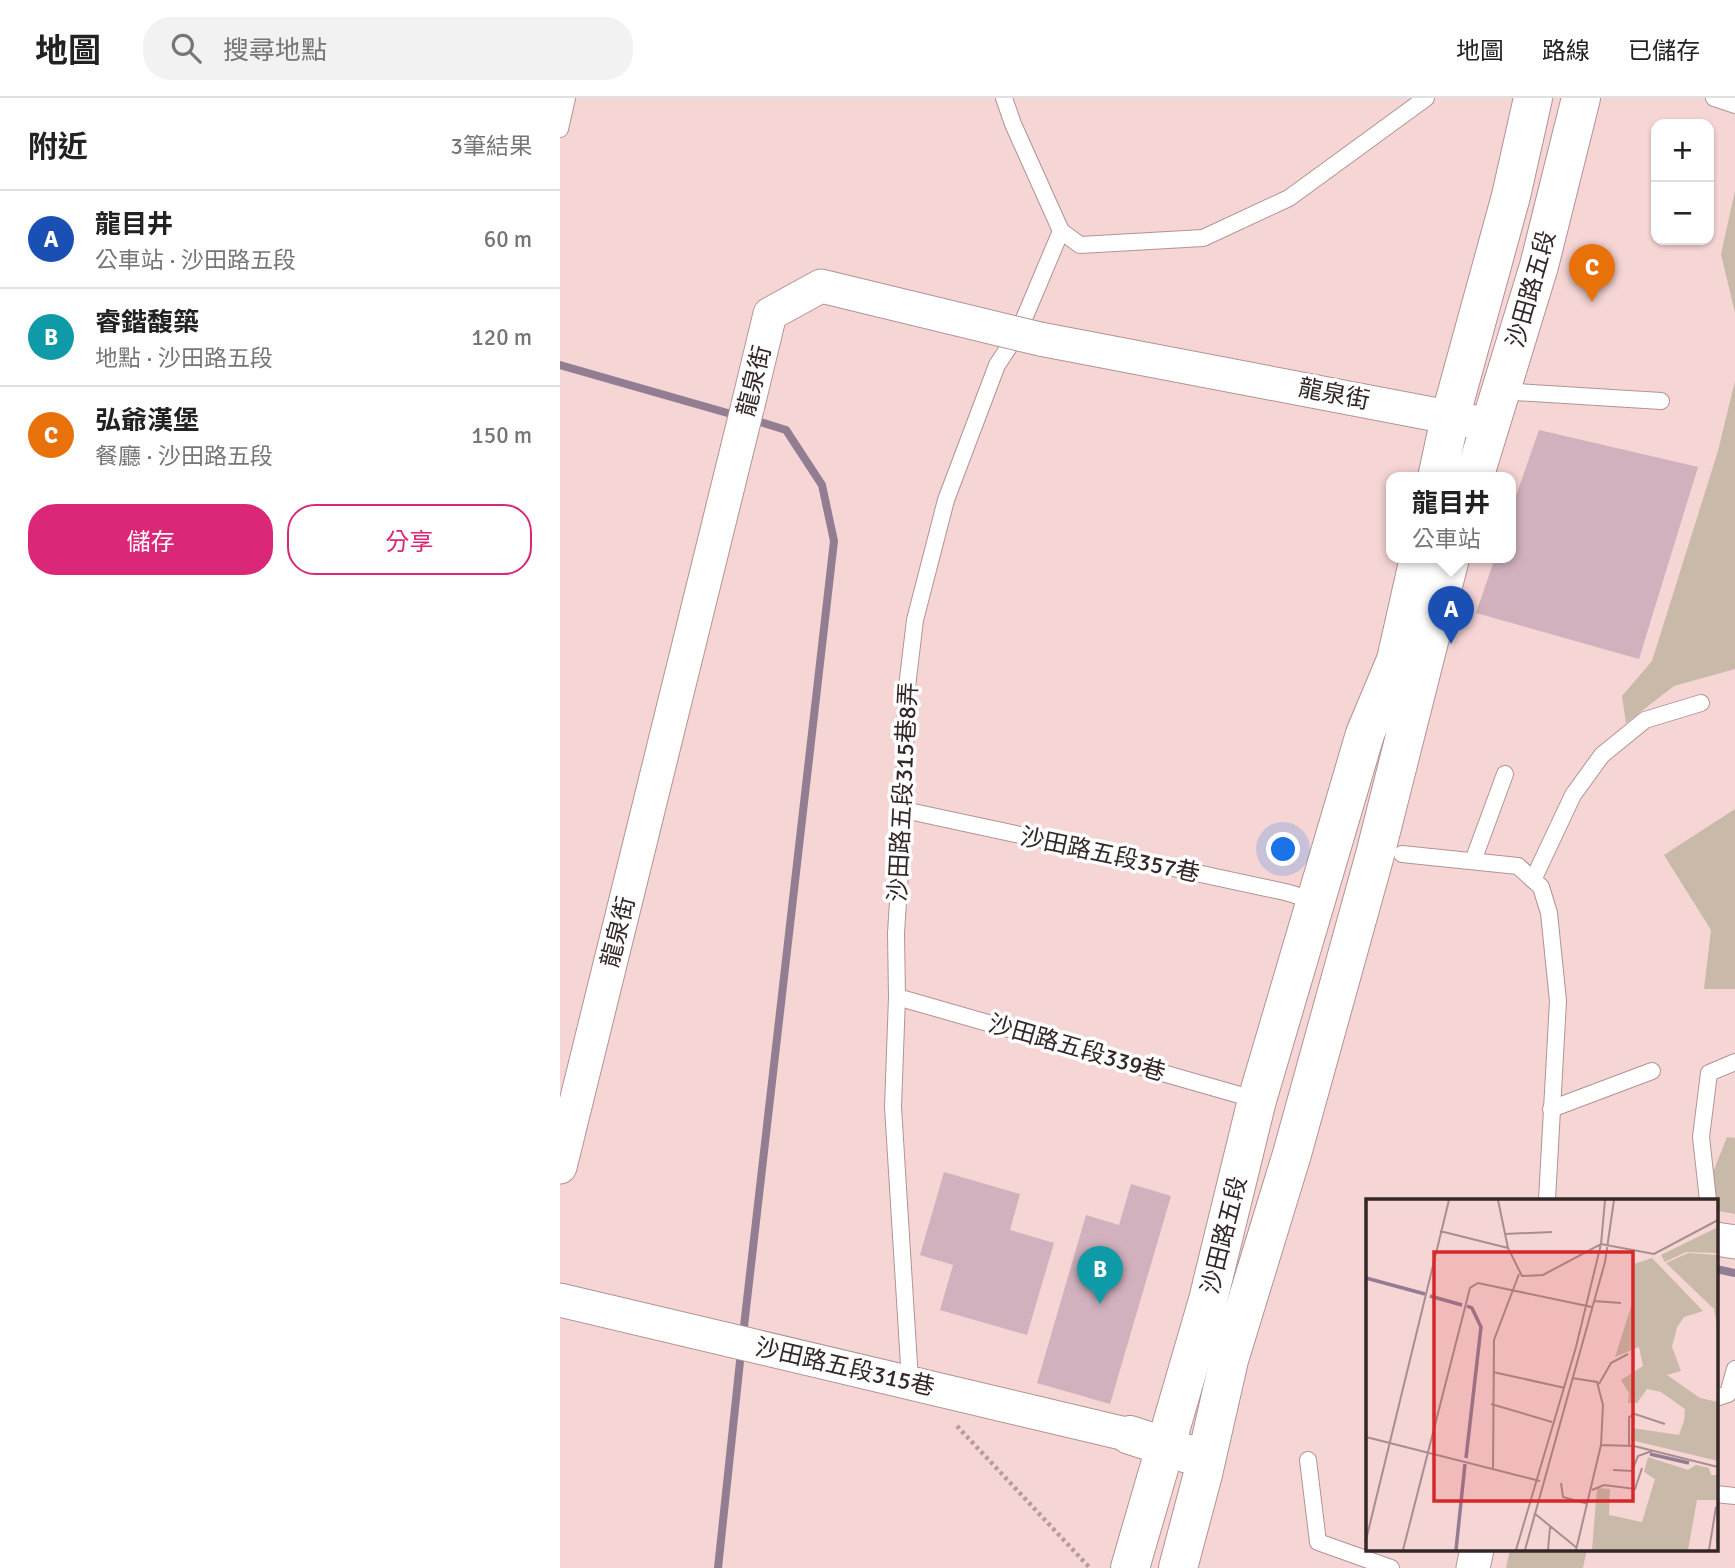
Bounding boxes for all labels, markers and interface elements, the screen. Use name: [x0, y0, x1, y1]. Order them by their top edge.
search box: [143, 17, 633, 80]
icon: search: [167, 29, 205, 67]
text: 地圖: [35, 31, 101, 72]
text: 搜尋地點: [223, 35, 327, 67]
text: 地圖: [1456, 36, 1504, 66]
text: 路線: [1542, 36, 1590, 66]
text: 已儲存: [1628, 36, 1700, 66]
map controls: [1651, 119, 1714, 245]
button: +: [1651, 119, 1714, 182]
text: 附近: [28, 129, 88, 166]
text: 3筆結果: [451, 132, 532, 161]
button: −: [1651, 182, 1714, 245]
text: 龍目井: [95, 209, 173, 241]
text: A: [44, 225, 58, 254]
text: 60 m: [484, 225, 532, 254]
street label: 沙田路五段: [1500, 227, 1562, 351]
pin: C: [1569, 244, 1615, 302]
text: 公車站 · 沙田路五段: [95, 246, 296, 275]
text: 睿鍇馥築: [95, 307, 199, 339]
text: B: [44, 323, 58, 352]
text: 120 m: [471, 323, 532, 352]
street label: 龍泉街: [731, 342, 777, 420]
text: 地點 · 沙田路五段: [95, 344, 273, 373]
street label: 龍泉街: [1296, 372, 1372, 416]
text: 弘爺漢堡: [95, 405, 199, 437]
text: C: [44, 421, 58, 450]
text: 150 m: [471, 421, 532, 450]
text: 餐廳 · 沙田路五段: [95, 442, 273, 471]
popup: [1386, 472, 1516, 563]
text: 龍目井: [1412, 488, 1490, 520]
button: 儲存: [28, 504, 273, 575]
button: 分享: [287, 504, 532, 575]
text: 公車站: [1412, 525, 1481, 554]
pin: A: [1428, 586, 1474, 644]
street label: 沙田路五段315巷8弄: [882, 681, 924, 903]
street label: 沙田路五段357巷: [1017, 821, 1203, 889]
your location: [1266, 832, 1300, 866]
street label: 龍泉街: [595, 893, 641, 971]
street label: 沙田路五段339巷: [985, 1008, 1169, 1088]
street label: 沙田路五段: [1195, 1173, 1253, 1297]
inset map: [1366, 1199, 1718, 1550]
pin: B: [1077, 1246, 1123, 1304]
street label: 沙田路五段315巷: [753, 1332, 937, 1402]

